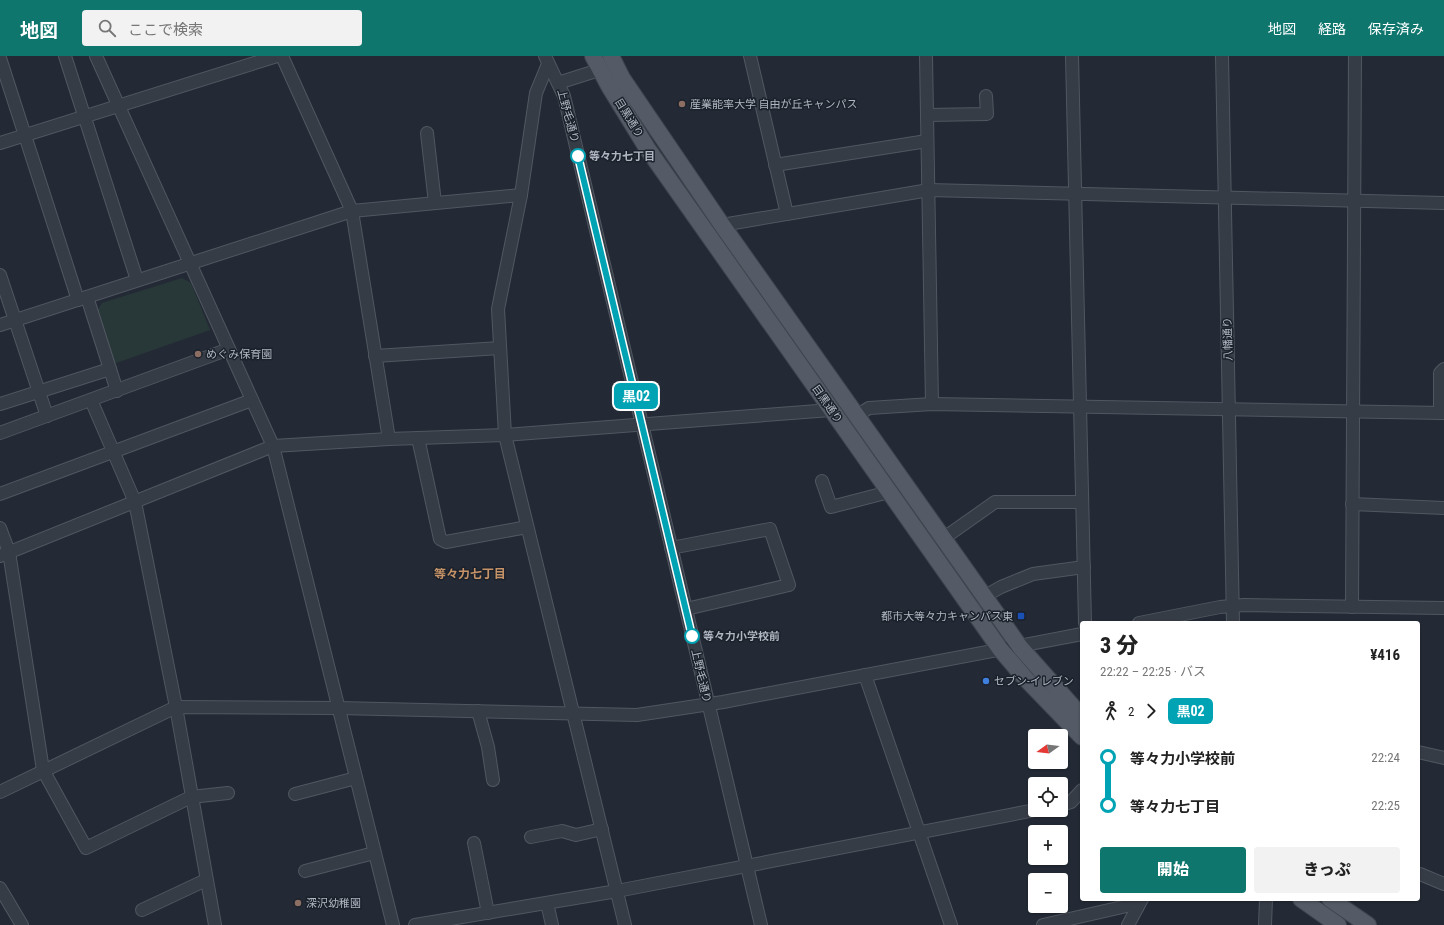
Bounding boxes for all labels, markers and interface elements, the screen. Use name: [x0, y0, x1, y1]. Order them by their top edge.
search box: [82, 10, 362, 46]
icon: search: [96, 17, 118, 39]
text: 地図: [20, 19, 58, 42]
text: ここで検索: [128, 21, 203, 39]
text: 地図: [1268, 21, 1296, 37]
text: 経路: [1318, 21, 1346, 37]
text: 保存済み: [1368, 21, 1424, 37]
street label: 上野毛通り: [555, 88, 581, 144]
street label: 目黒通り: [612, 96, 646, 140]
place label: 産業能率大学 自由が丘キャンパス: [690, 98, 858, 111]
marker: 産業能率大学 自由が丘キャンパス: [677, 99, 687, 109]
marker: 等々力七丁目: [570, 148, 586, 164]
place label: 等々力七丁目: [589, 150, 655, 163]
street label: 八幡通り: [1221, 317, 1235, 361]
place label: めぐみ保育園: [206, 348, 272, 361]
marker: めぐみ保育園: [193, 349, 203, 359]
street label: 目黒通り: [809, 382, 845, 426]
line badge: 黒02: [613, 383, 659, 409]
text: 黒02: [622, 388, 650, 404]
district label: 等々力七丁目: [434, 567, 506, 581]
place label: 都市大等々力キャンパス東: [881, 610, 1013, 623]
marker: 都市大等々力キャンパス東: [1016, 611, 1026, 621]
marker: 等々力小学校前: [684, 628, 700, 644]
place label: 等々力小学校前: [703, 630, 780, 643]
text: 3 分: [1100, 633, 1138, 658]
text: ¥416: [1370, 646, 1400, 664]
street label: 上野毛通り: [688, 648, 714, 704]
text: 22:22 – 22:25 · バス: [1100, 664, 1206, 679]
place label: セブン-イレブン: [994, 675, 1074, 688]
marker: セブン-イレブン: [981, 676, 991, 686]
icon: walk: [1100, 700, 1122, 722]
icon: forward: [1140, 700, 1162, 722]
text: 黒02: [1176, 703, 1205, 719]
text: 2: [1128, 704, 1134, 719]
north arrow: [1028, 729, 1068, 769]
map controls: [1028, 729, 1068, 913]
text: 等々力小学校前: [1130, 750, 1235, 768]
text: 22:24: [1371, 750, 1400, 765]
button: locate: [1028, 777, 1068, 817]
text: 等々力七丁目: [1130, 798, 1220, 816]
text: 22:25: [1371, 798, 1400, 813]
button: +: [1028, 825, 1068, 865]
button: 開始: [1100, 847, 1246, 893]
button: きっぷ: [1254, 847, 1400, 893]
button: −: [1028, 873, 1068, 913]
place label: 深沢幼稚園: [306, 897, 361, 910]
marker: 深沢幼稚園: [293, 898, 303, 908]

